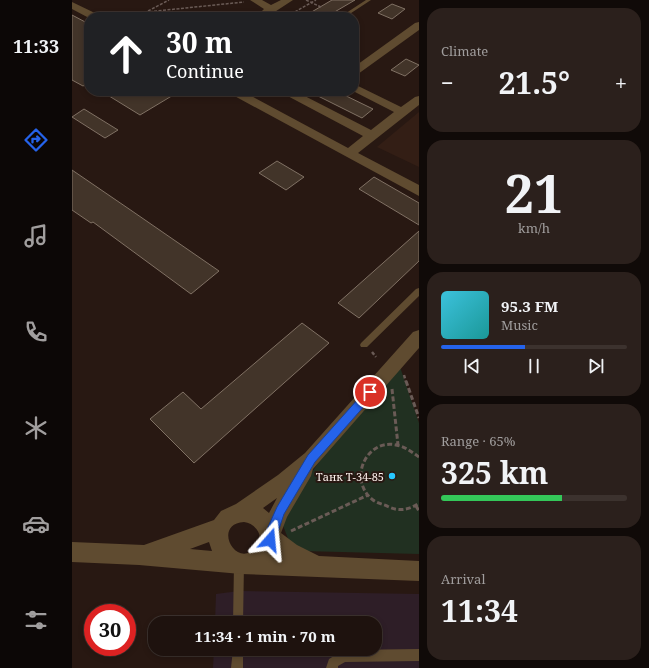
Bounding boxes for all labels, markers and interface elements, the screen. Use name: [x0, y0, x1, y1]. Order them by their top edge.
text: 30 m: [166, 23, 233, 61]
icon: ahead: [100, 28, 152, 80]
text: 11:33: [13, 34, 59, 58]
text: Climate: [441, 42, 488, 60]
text: Continue: [166, 59, 244, 83]
text: 21.5°: [498, 62, 570, 103]
text: −: [441, 67, 454, 97]
text: +: [615, 67, 627, 97]
icon: directions: [22, 126, 50, 154]
text: 21: [505, 157, 563, 228]
text: km/h: [518, 219, 550, 237]
icon: music: [22, 222, 50, 250]
text: 95.3 FM: [501, 296, 558, 316]
text: Music: [501, 316, 538, 334]
icon: phone: [22, 318, 50, 346]
icon: previous: [461, 355, 483, 377]
icon: pause: [523, 355, 545, 377]
icon: next: [585, 355, 607, 377]
pin: [353, 375, 387, 409]
icon: arrive: [359, 381, 381, 403]
icon: climate: [22, 414, 50, 442]
text: Range · 65%: [441, 432, 515, 450]
text: 325 km: [441, 452, 548, 493]
place label: Танк Т-34-85: [316, 469, 384, 484]
marker: Танк Т-34-85: [387, 471, 397, 481]
icon: car: [22, 510, 50, 538]
position arrow: [249, 519, 291, 561]
text: Arrival: [441, 570, 485, 588]
text: 11:34: [441, 590, 518, 631]
speed limit sign: 30: [84, 604, 136, 656]
icon: filters: [22, 606, 50, 634]
text: 11:34 · 1 min · 70 m: [195, 626, 335, 646]

